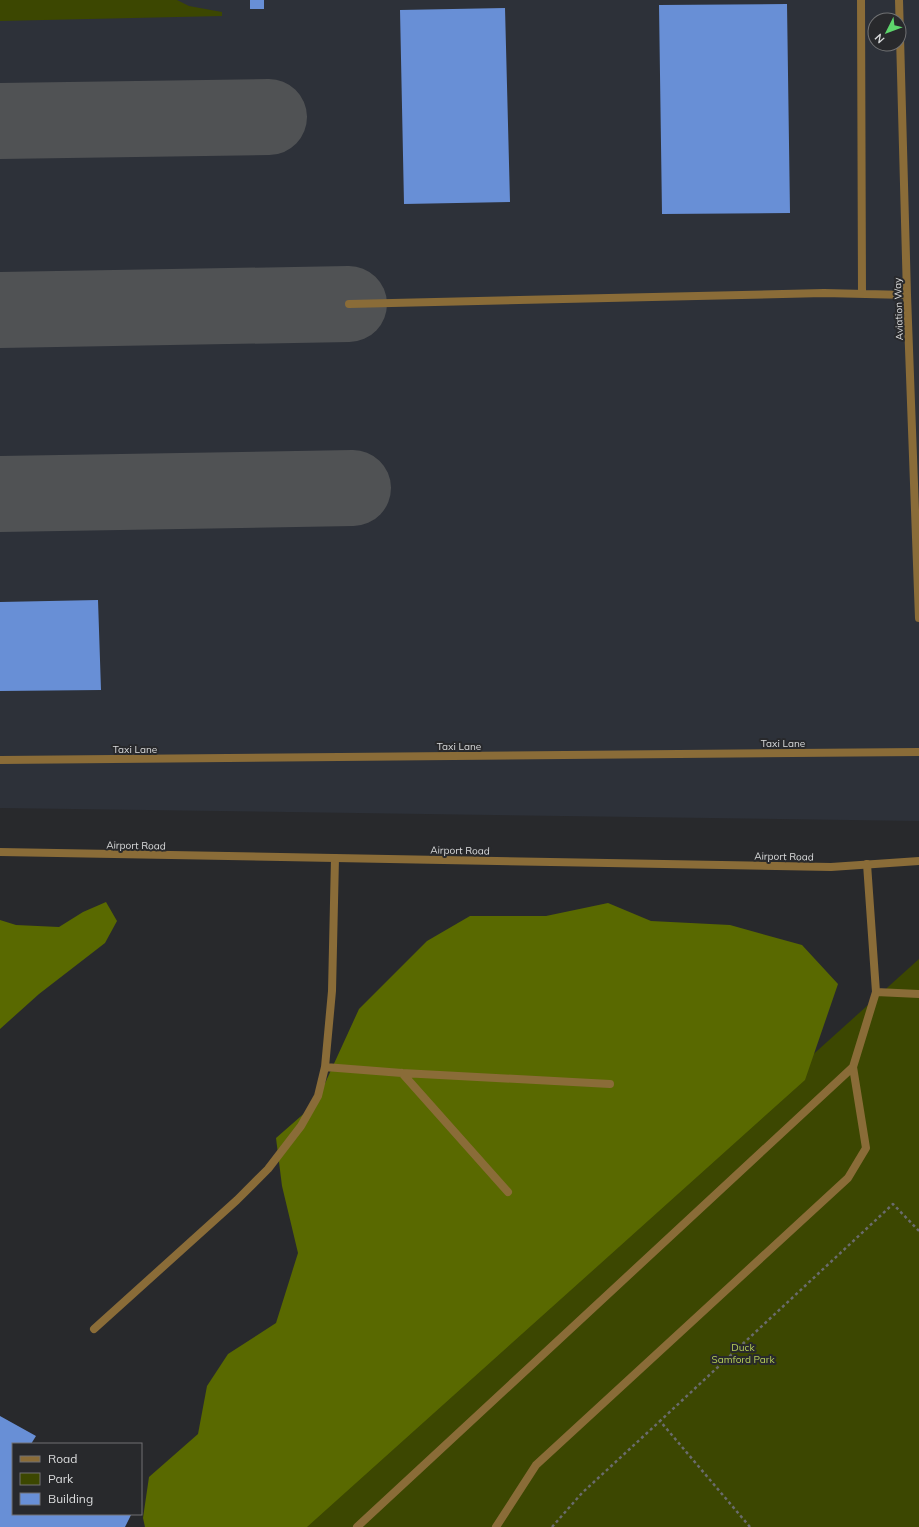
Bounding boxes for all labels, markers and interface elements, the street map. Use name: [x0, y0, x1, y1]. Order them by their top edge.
north arrow: [867, 12, 907, 52]
text: N: [872, 31, 888, 46]
street label: Aviation Way: [891, 277, 906, 341]
street label: Taxi Lane: [761, 737, 805, 750]
street label: Taxi Lane: [437, 740, 481, 753]
street label: Taxi Lane: [113, 743, 157, 756]
street label: Airport Road: [106, 838, 166, 853]
street label: Airport Road: [430, 843, 490, 858]
street label: Airport Road: [754, 849, 814, 864]
park label: Duck Samford Park: [711, 1341, 775, 1366]
legend: [12, 1443, 142, 1515]
text: Road: [48, 1451, 77, 1466]
text: Park: [48, 1471, 74, 1486]
text: Building: [48, 1491, 93, 1506]

